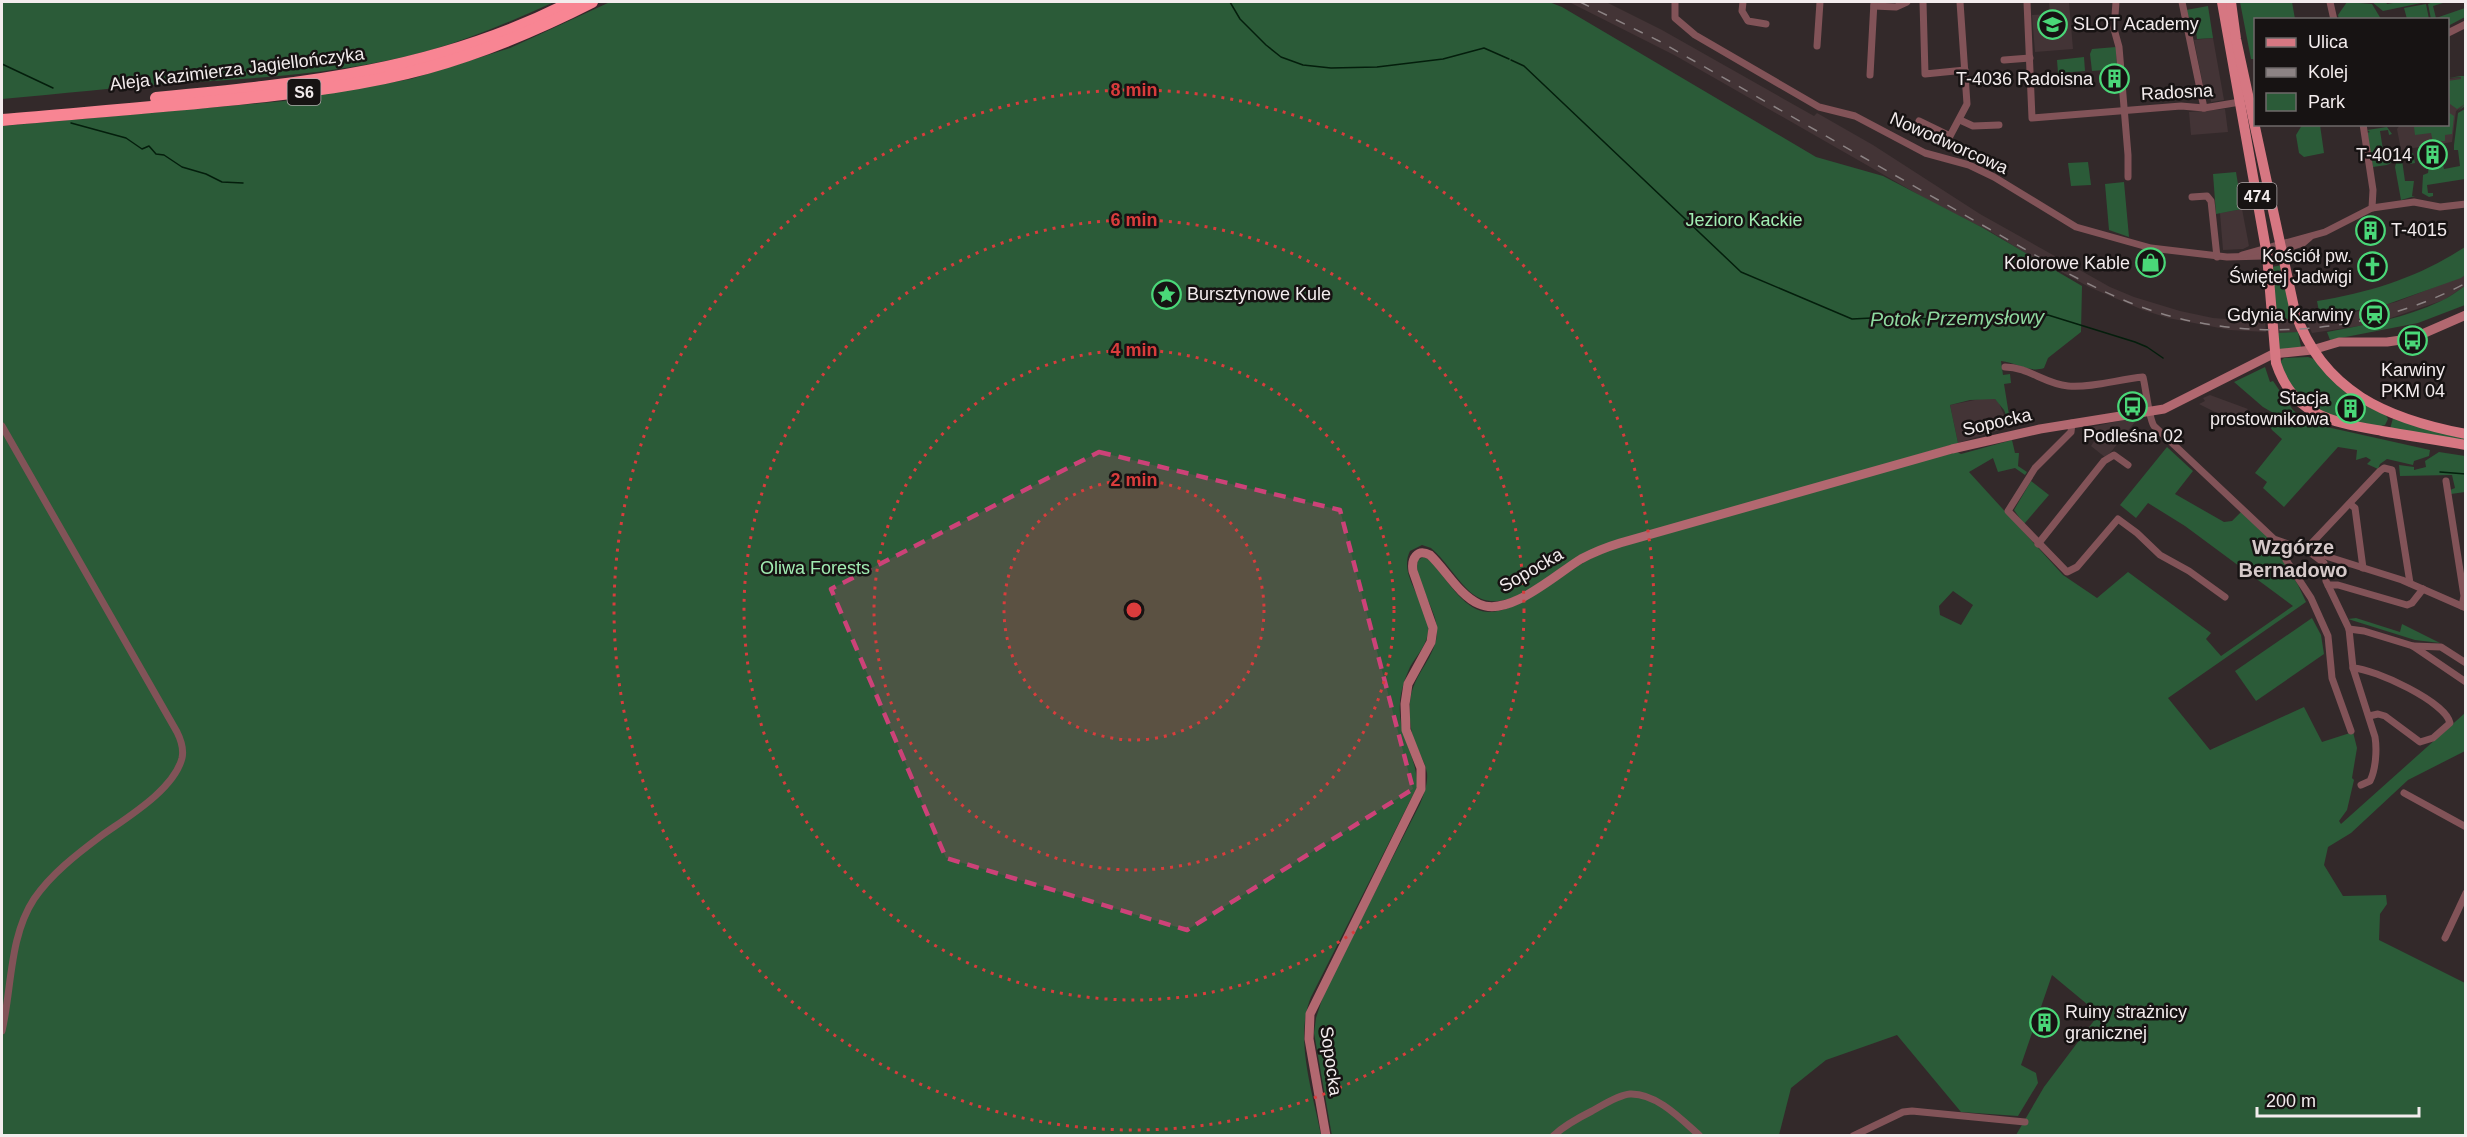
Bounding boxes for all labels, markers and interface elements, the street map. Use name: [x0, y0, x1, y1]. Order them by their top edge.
school or university icon: SLOT Academy: [2036, 8, 2068, 40]
place label: SLOT Academy: [2073, 14, 2199, 34]
legend: [2254, 18, 2449, 126]
text: Ulica: [2308, 32, 2349, 52]
street label: Aleja Kazimierza Jagiellończyka: [109, 43, 366, 95]
text: Kolej: [2308, 62, 2348, 82]
building icon: T-4036 Radoisna: [2098, 63, 2130, 95]
place label: T-4036 Radoisna: [1956, 69, 2094, 89]
road number: S6: [288, 79, 320, 105]
text: 8 min: [1110, 80, 1158, 100]
street label: Radosna: [2140, 80, 2214, 104]
text: Park: [2308, 92, 2346, 112]
street label: Nowodworcowa: [1887, 108, 2012, 178]
building icon: T-4014: [2417, 139, 2449, 171]
place label: T-4014: [2356, 145, 2412, 165]
road number: 474: [2238, 183, 2276, 209]
text: 6 min: [1110, 210, 1158, 230]
park label: Jezioro Kackie: [1685, 210, 1803, 230]
building icon: T-4015: [2354, 214, 2386, 246]
place label: T-4015: [2391, 220, 2447, 240]
place label: Kościół pw. Świętej Jadwigi: [2229, 246, 2352, 287]
shop icon: Kolorowe Kable: [2135, 247, 2167, 279]
church icon: Kościół pw. Świętej Jadwigi: [2357, 250, 2389, 282]
place label: Kolorowe Kable: [2004, 253, 2130, 273]
place icon: Bursztynowe Kule: [1150, 278, 1182, 310]
place label: Bursztynowe Kule: [1187, 284, 1331, 304]
station icon: Gdynia Karwiny: [2358, 299, 2390, 331]
water label: Potok Przemysłowy: [1870, 305, 2045, 331]
place label: Gdynia Karwiny: [2227, 305, 2353, 325]
bus stop icon: Karwiny PKM 04: [2397, 325, 2429, 357]
text: 4 min: [1110, 340, 1158, 360]
place label: Karwiny PKM 04: [2381, 360, 2445, 401]
place label: Stacja prostownikowa: [2210, 388, 2330, 429]
bus stop icon: Podleśna 02: [2117, 391, 2149, 423]
building icon: Stacja prostownikowa: [2334, 392, 2366, 424]
street label: Sopocka: [1961, 404, 2034, 440]
place label: Podleśna 02: [2083, 426, 2183, 446]
text: 2 min: [1110, 470, 1158, 490]
district label: Wzgórze Bernadowo: [2239, 536, 2347, 581]
street label: Sopocka: [1496, 543, 1567, 596]
park label: Oliwa Forests: [760, 558, 870, 578]
centre of rings: [1124, 600, 1144, 620]
place label: Ruiny strażnicy granicznej: [2065, 1002, 2187, 1043]
building icon: Ruiny strażnicy granicznej: [2028, 1006, 2060, 1038]
street label: Sopocka: [1316, 1025, 1346, 1098]
scale bar: [2257, 1080, 2419, 1118]
text: 200 m: [2266, 1091, 2316, 1111]

